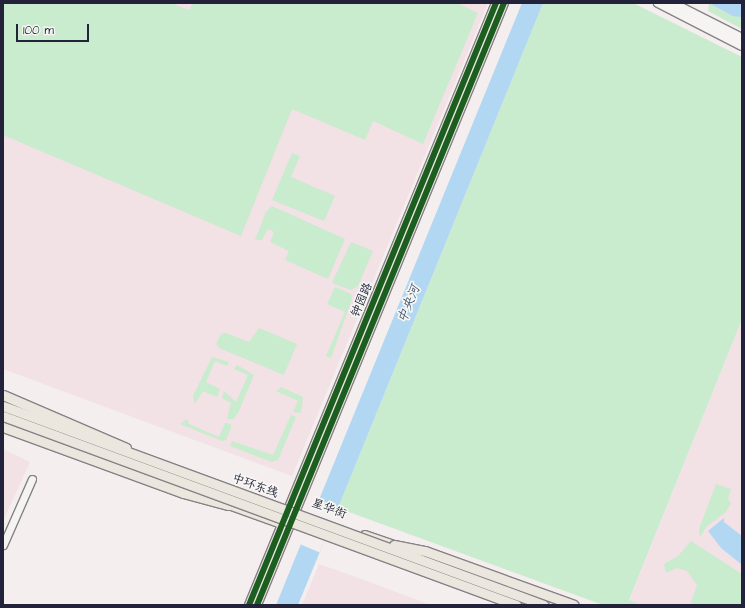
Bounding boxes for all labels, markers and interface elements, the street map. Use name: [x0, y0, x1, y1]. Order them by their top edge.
scale bar: [18, 16, 91, 42]
text: 100 m: [23, 22, 54, 39]
street label: 钟园路: [348, 281, 376, 319]
water label: 中央河: [394, 283, 424, 325]
street label: 中环东线: [230, 471, 280, 501]
street label: 星华街: [310, 496, 348, 522]

